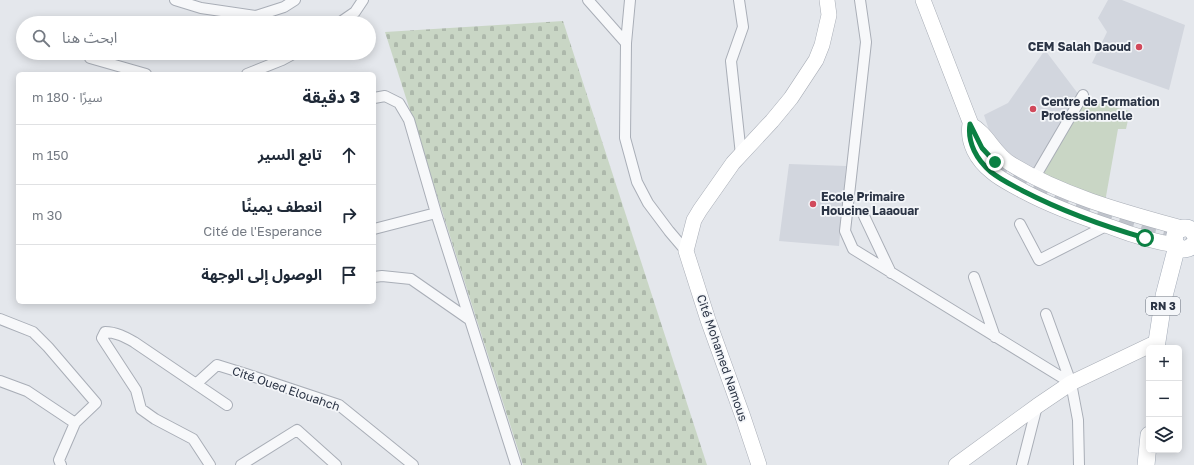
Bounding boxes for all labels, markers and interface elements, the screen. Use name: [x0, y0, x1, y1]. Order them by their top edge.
search box: [16, 16, 376, 60]
icon: search: [30, 27, 52, 49]
text: ابحث هنا: [62, 28, 117, 46]
place label: CEM Salah Daoud: [1028, 39, 1131, 54]
marker: CEM Salah Daoud: [1134, 42, 1144, 52]
text: 3 دقيقة: [303, 86, 360, 107]
text: سيرًا · 180 m: [32, 89, 102, 105]
place label: Centre de Formation Professionnelle: [1041, 94, 1160, 123]
marker: Centre de Formation Professionnelle: [1028, 104, 1038, 114]
icon: ahead: [338, 144, 360, 166]
text: تابع السير: [258, 145, 322, 163]
text: 150 m: [32, 147, 69, 163]
route end: [986, 153, 1004, 171]
place label: Ecole Primaire Houcine Laaouar: [821, 189, 919, 218]
text: انعطف يمينًا: [242, 197, 322, 215]
marker: Ecole Primaire Houcine Laaouar: [808, 199, 818, 209]
icon: right: [338, 204, 360, 226]
text: 30 m: [32, 207, 62, 223]
text: Cité de l'Esperance: [203, 223, 322, 239]
route start: [1136, 229, 1154, 247]
icon: arrive: [338, 264, 360, 286]
text: الوصول إلى الوجهة: [201, 265, 322, 283]
street label: Cité Mohamed Namous: [694, 292, 751, 423]
road number: RN 3: [1146, 297, 1180, 315]
map controls: [1146, 345, 1182, 453]
button: +: [1146, 345, 1182, 381]
street label: Cité Oued Elouahch: [230, 363, 342, 414]
button: −: [1146, 381, 1182, 417]
button: layers: [1146, 417, 1182, 453]

